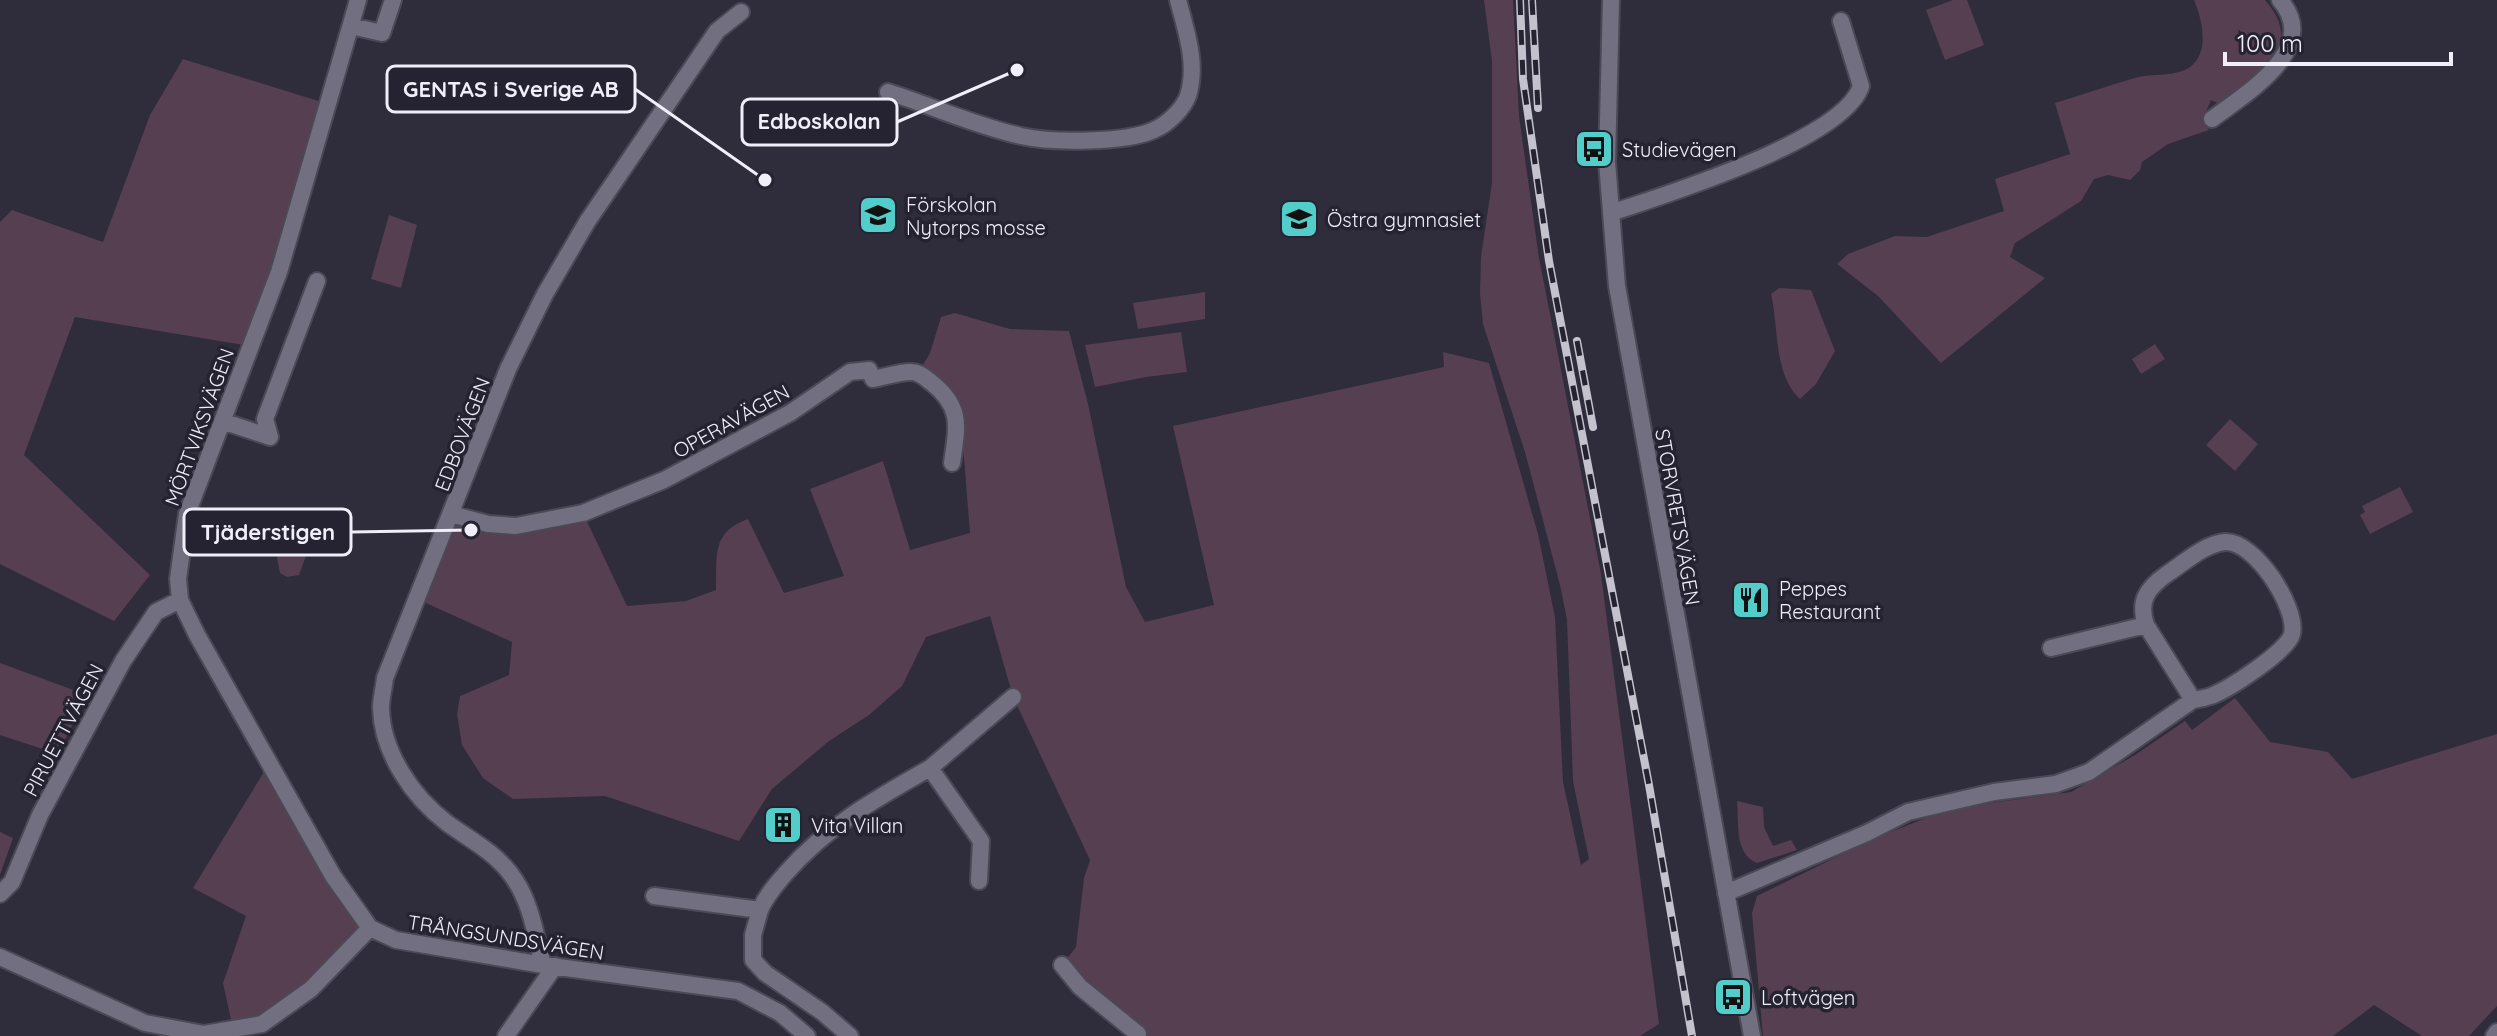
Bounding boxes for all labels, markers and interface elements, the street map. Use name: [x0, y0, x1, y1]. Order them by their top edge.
scale bar: [2225, 16, 2451, 66]
text: 100 m: [2237, 28, 2303, 58]
callout: GENTAS i Sverige AB: [387, 66, 635, 112]
text: GENTAS i Sverige AB: [403, 75, 619, 103]
callout: Edboskolan: [742, 99, 897, 145]
text: Edboskolan: [757, 107, 881, 135]
bus stop icon: Studievägen: [1573, 128, 1615, 170]
place label: Studievägen: [1622, 137, 1737, 162]
place label: Förskolan Nytorps mosse: [906, 192, 1046, 240]
school or university icon: Förskolan Nytorps mosse: [857, 194, 899, 236]
school or university icon: Östra gymnasiet: [1278, 198, 1320, 240]
place label: Östra gymnasiet: [1327, 207, 1481, 232]
street label: MÖRTVIKSVÄGEN: [159, 345, 239, 509]
street label: EDBOVÄGEN: [429, 374, 495, 494]
street label: OPERAVÄGEN: [668, 379, 794, 463]
street label: STORVRETSVÄGEN: [1650, 427, 1706, 607]
callout: Tjäderstigen: [184, 509, 351, 555]
text: Tjäderstigen: [201, 518, 335, 546]
place label: Peppes Restaurant: [1779, 576, 1881, 624]
restaurant icon: Peppes Restaurant: [1730, 579, 1772, 621]
street label: PIRUETTVÄGEN: [17, 659, 109, 801]
building icon: Vita Villan: [762, 804, 804, 846]
place label: Vita Villan: [811, 813, 903, 838]
street label: TRÅNGSUNDSVÄGEN: [406, 909, 606, 965]
bus stop icon: Loftvägen: [1712, 976, 1754, 1018]
place label: Loftvägen: [1761, 985, 1855, 1010]

